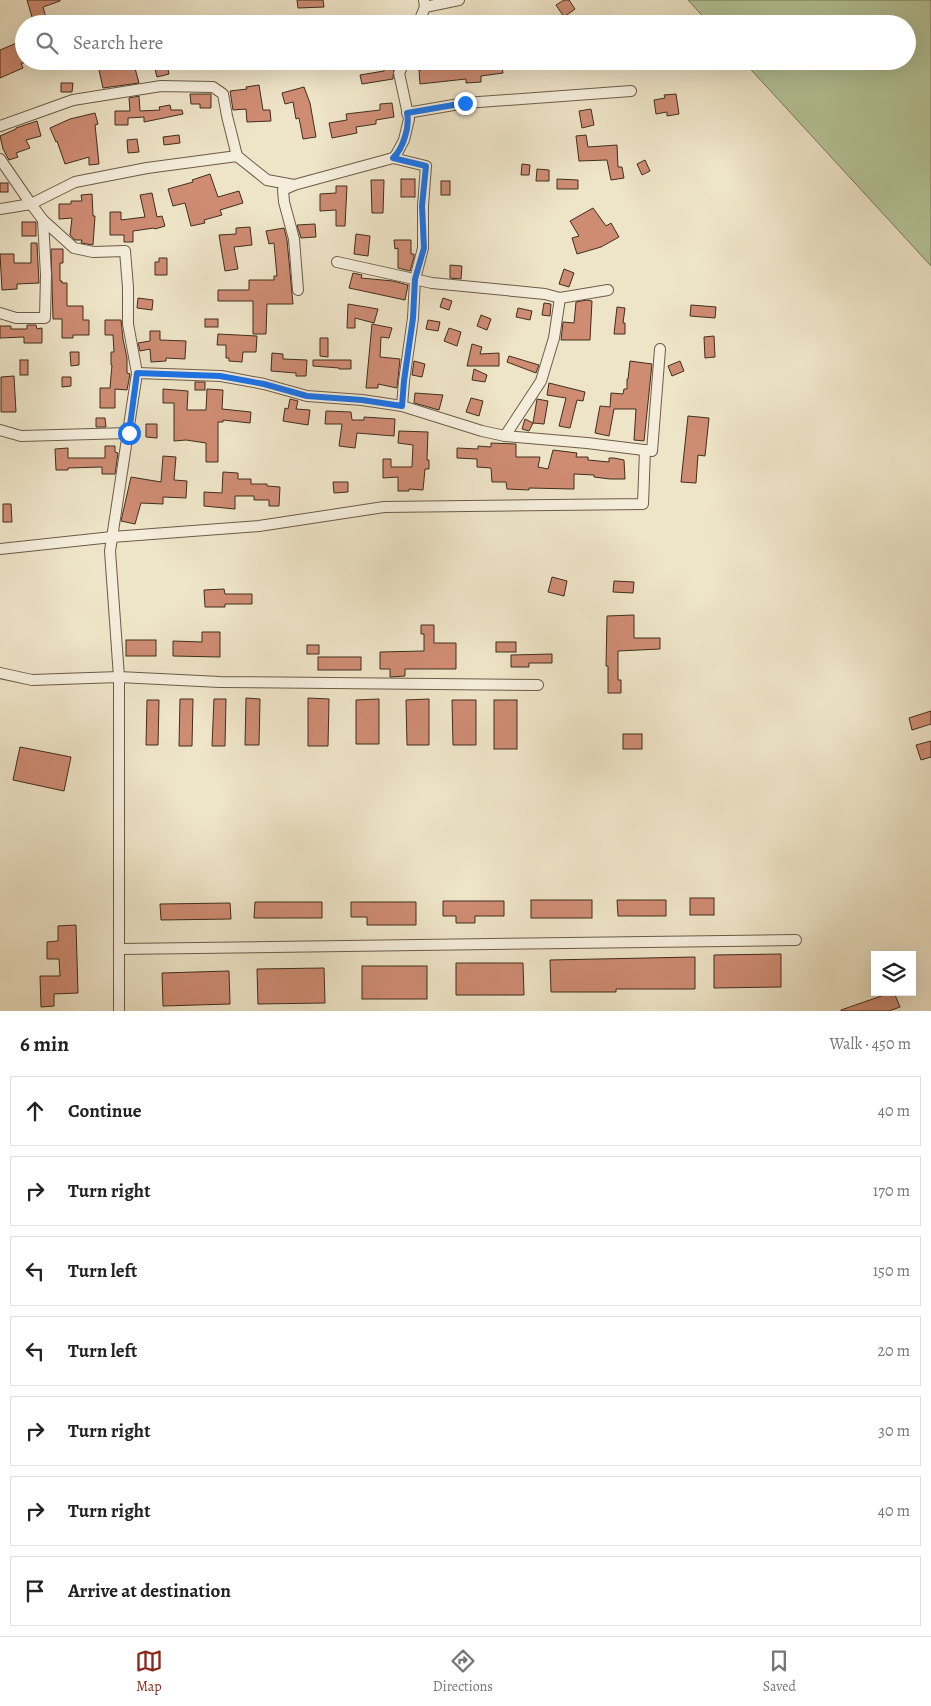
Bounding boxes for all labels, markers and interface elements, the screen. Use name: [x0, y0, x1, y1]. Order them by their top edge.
search box: [15, 15, 916, 70]
icon: search: [33, 29, 61, 57]
text: Search here: [73, 30, 163, 56]
route end: [454, 92, 477, 115]
route start: [118, 422, 141, 445]
map controls: [871, 951, 916, 996]
button: layers: [871, 951, 916, 996]
text: 6 min: [20, 1030, 69, 1058]
text: Walk · 450 m: [829, 1033, 911, 1055]
icon: ahead: [21, 1097, 49, 1125]
text: Continue: [68, 1098, 142, 1124]
text: 40 m: [878, 1100, 910, 1122]
icon: right: [21, 1177, 49, 1205]
text: Turn right: [68, 1178, 150, 1204]
text: 170 m: [873, 1180, 910, 1202]
icon: left: [21, 1257, 49, 1285]
text: Turn left: [68, 1258, 137, 1284]
text: 150 m: [873, 1260, 910, 1282]
icon: left: [21, 1337, 49, 1365]
text: Turn left: [68, 1338, 137, 1364]
text: 20 m: [877, 1340, 910, 1362]
icon: right: [21, 1417, 49, 1445]
text: Turn right: [68, 1418, 150, 1444]
text: 30 m: [878, 1420, 910, 1442]
icon: right: [21, 1497, 49, 1525]
text: Turn right: [68, 1498, 150, 1524]
text: 40 m: [878, 1500, 910, 1522]
icon: arrive: [21, 1577, 49, 1605]
text: Arrive at destination: [68, 1578, 231, 1604]
tab: Map: [135, 1647, 163, 1696]
tab: Directions: [433, 1647, 493, 1696]
tab: Saved: [763, 1647, 796, 1696]

